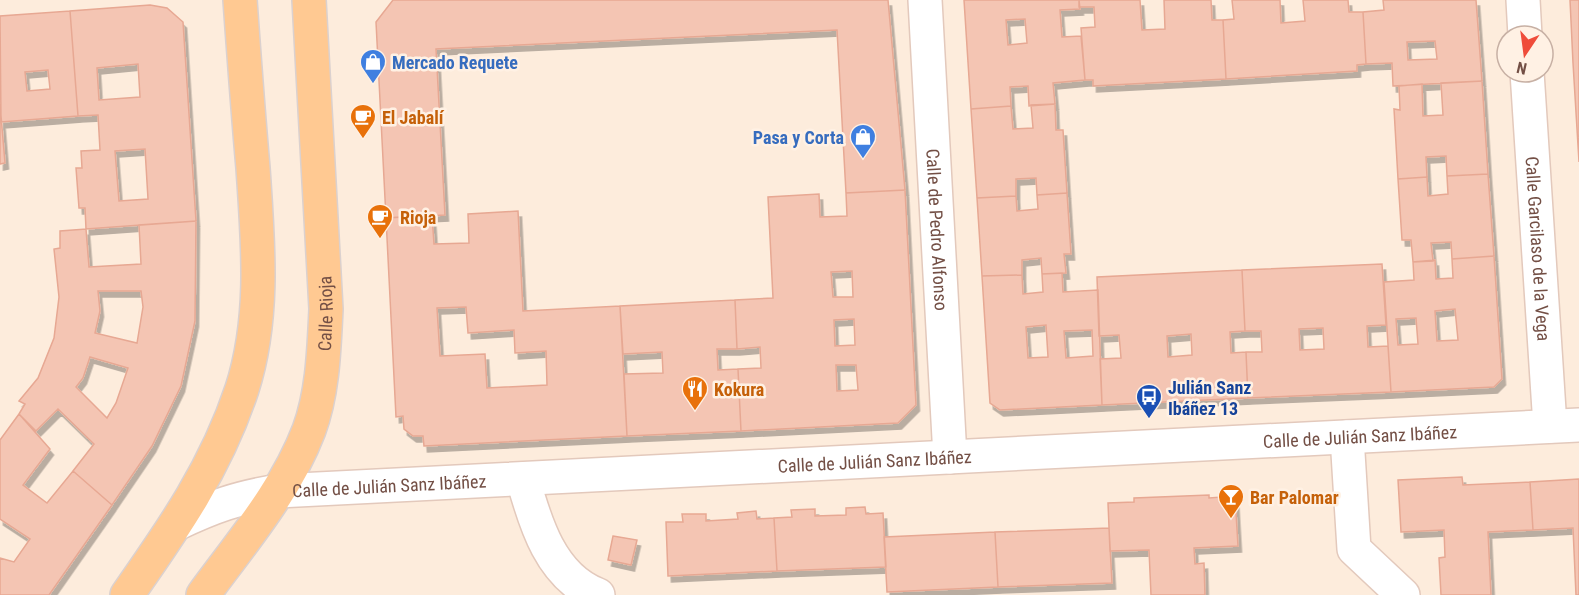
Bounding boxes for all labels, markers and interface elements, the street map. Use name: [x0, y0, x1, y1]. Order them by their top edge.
north arrow: [1495, 24, 1555, 84]
shop icon: Mercado Requete: [358, 47, 388, 85]
place label: Mercado Requete: [392, 52, 518, 73]
text: N: [1515, 58, 1529, 78]
cafe icon: El Jabalí: [348, 102, 378, 140]
place label: El Jabalí: [382, 107, 445, 128]
shop icon: Pasa y Corta: [848, 122, 878, 160]
place label: Pasa y Corta: [753, 127, 844, 148]
street label: Calle de Pedro Alfonso: [923, 148, 952, 311]
street label: Calle Garcilaso de la Vega: [1522, 156, 1555, 342]
cafe icon: Rioja: [365, 202, 395, 240]
place label: Rioja: [400, 207, 436, 228]
street label: Calle Rioja: [313, 275, 337, 352]
restaurant icon: Kokura: [680, 374, 710, 412]
place label: Julián Sanz Ibáñez 13: [1168, 377, 1251, 419]
place label: Kokura: [714, 379, 764, 400]
bus stop icon: Julián Sanz Ibáñez 13: [1134, 382, 1164, 420]
street label: Calle de Julián Sanz Ibáñez: [1262, 421, 1458, 452]
street label: Calle de Julián Sanz Ibáñez: [777, 445, 972, 476]
street label: Calle de Julián Sanz Ibáñez: [292, 470, 487, 501]
bar icon: Bar Palomar: [1216, 482, 1246, 520]
place label: Bar Palomar: [1250, 487, 1339, 508]

